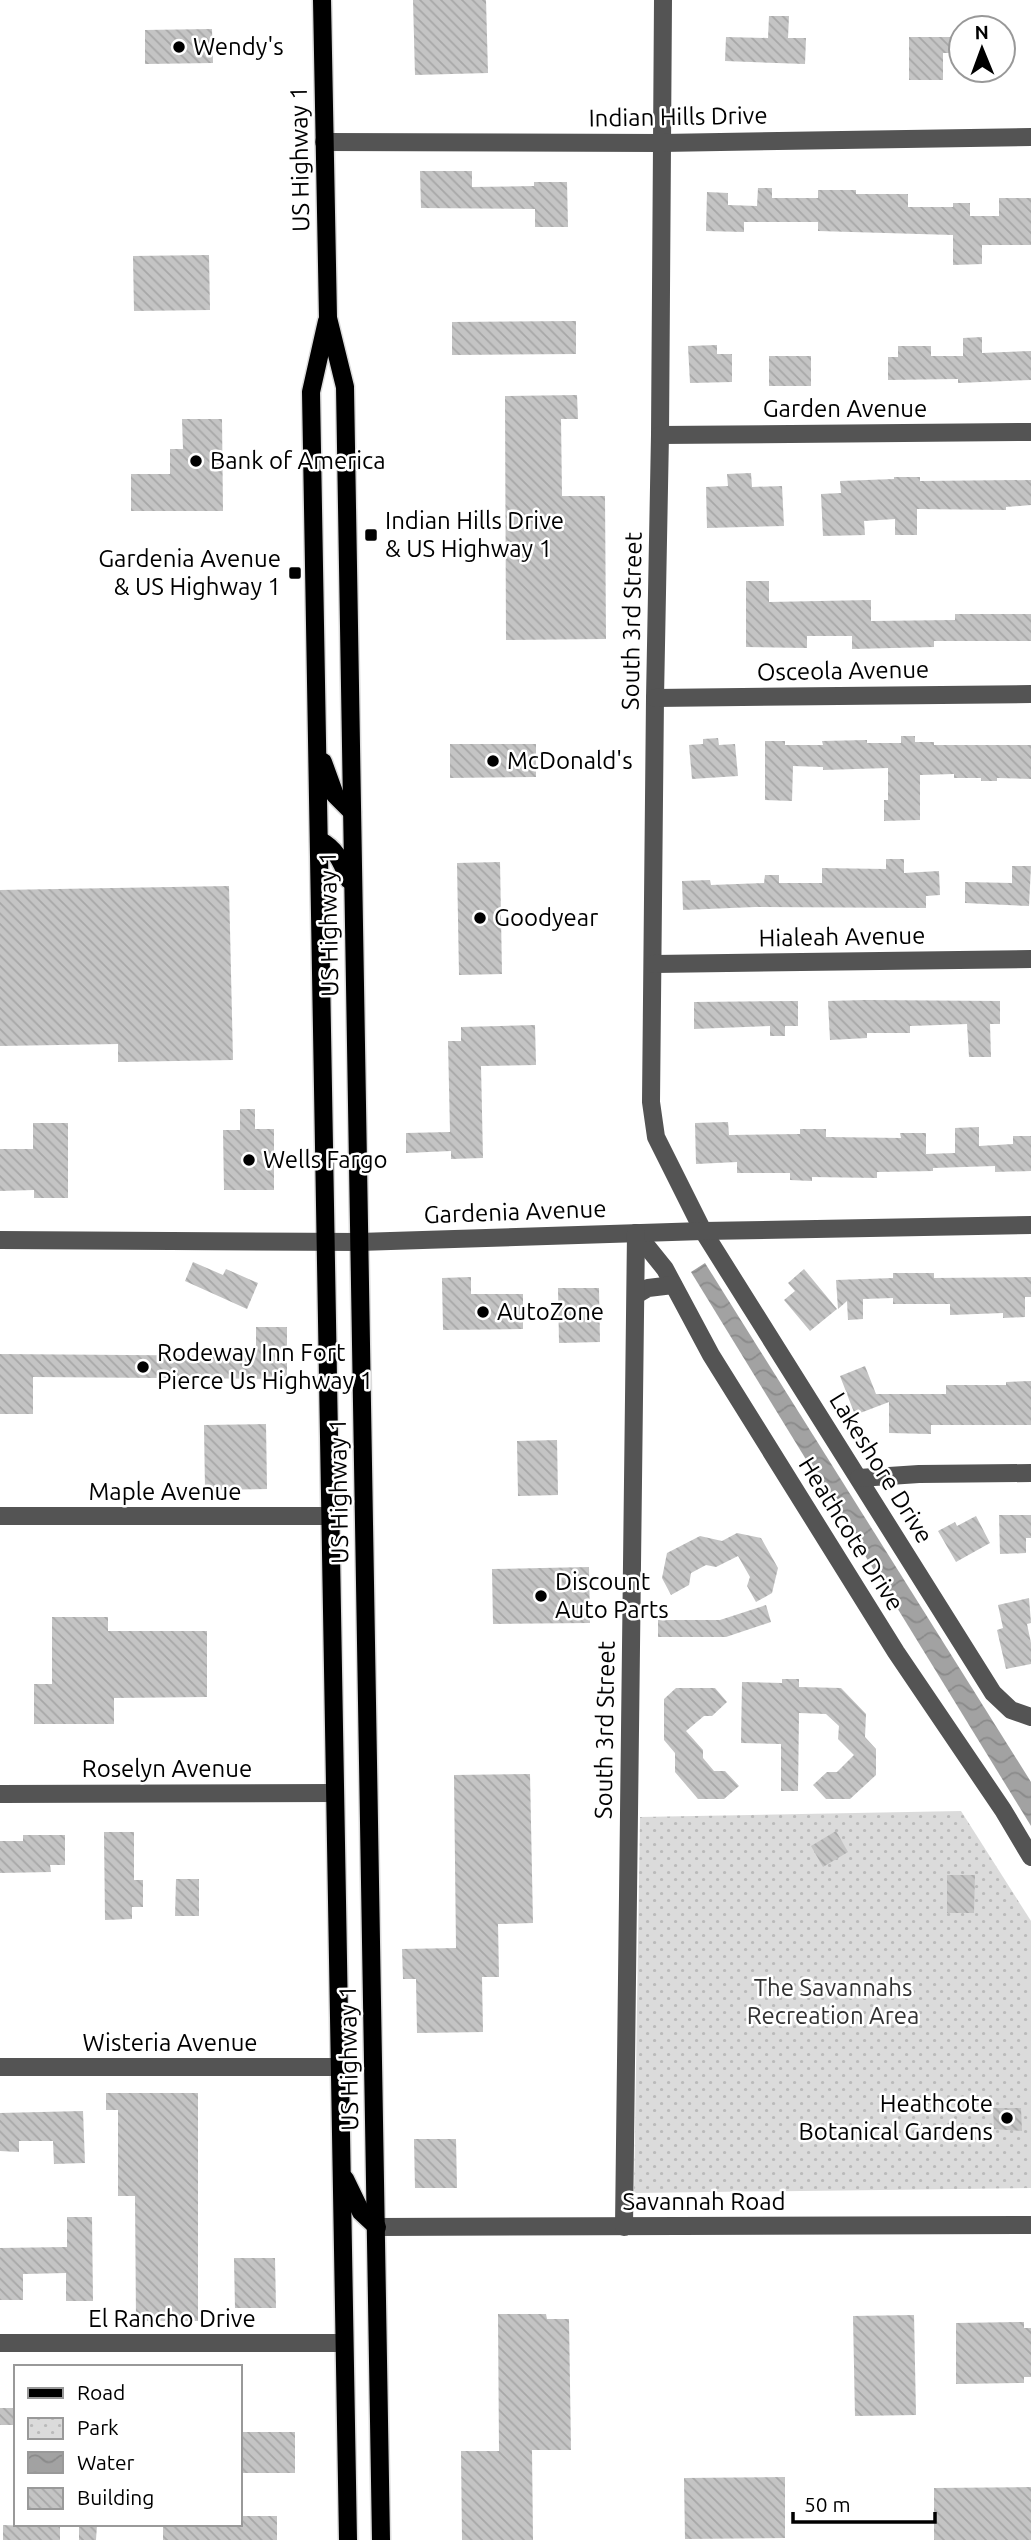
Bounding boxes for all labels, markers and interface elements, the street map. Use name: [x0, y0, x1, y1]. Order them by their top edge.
north arrow: [947, 14, 1017, 84]
text: N: [974, 21, 989, 43]
place label: Wendy's: [193, 33, 284, 60]
marker: Wendy's: [171, 39, 187, 55]
street label: US Highway 1: [285, 86, 314, 232]
street label: Indian Hills Drive: [588, 101, 768, 132]
street label: Garden Avenue: [763, 395, 927, 422]
place label: Bank of America: [210, 447, 386, 474]
marker: Bank of America: [188, 453, 204, 469]
place label: Indian Hills Drive & US Highway 1: [385, 507, 564, 562]
marker: Indian Hills Drive & US Highway 1: [363, 527, 379, 543]
street label: South 3rd Street: [616, 531, 647, 710]
place label: Gardenia Avenue & US Highway 1: [98, 545, 281, 600]
marker: Gardenia Avenue & US Highway 1: [287, 565, 303, 581]
street label: Osceola Avenue: [757, 655, 929, 686]
place label: McDonald's: [507, 747, 633, 774]
marker: McDonald's: [485, 753, 501, 769]
street label: US Highway 1: [314, 851, 343, 997]
place label: Goodyear: [494, 904, 598, 931]
marker: Goodyear: [472, 910, 488, 926]
street label: Hialeah Avenue: [758, 922, 926, 951]
place label: Wells Fargo: [263, 1146, 388, 1173]
marker: Wells Fargo: [241, 1152, 257, 1168]
street label: Gardenia Avenue: [423, 1195, 607, 1228]
place label: AutoZone: [497, 1298, 604, 1325]
marker: AutoZone: [475, 1304, 491, 1320]
place label: Rodeway Inn Fort Pierce Us Highway 1: [157, 1339, 373, 1394]
marker: Rodeway Inn Fort Pierce Us Highway 1: [135, 1359, 151, 1375]
street label: Lakeshore Drive: [824, 1388, 939, 1548]
street label: US Highway 1: [324, 1418, 353, 1564]
street label: Heathcote Drive: [793, 1452, 909, 1615]
street label: Maple Avenue: [88, 1478, 242, 1505]
place label: Discount Auto Parts: [555, 1568, 669, 1623]
marker: Discount Auto Parts: [533, 1588, 549, 1604]
street label: South 3rd Street: [589, 1640, 620, 1819]
street label: Roselyn Avenue: [82, 1755, 252, 1782]
park label: The Savannahs Recreation Area: [747, 1974, 919, 2029]
street label: US Highway 1: [334, 1985, 363, 2131]
street label: Wisteria Avenue: [82, 2029, 258, 2056]
place label: Heathcote Botanical Gardens: [799, 2090, 993, 2145]
marker: Heathcote Botanical Gardens: [999, 2110, 1015, 2126]
street label: Savannah Road: [622, 2188, 786, 2215]
street label: El Rancho Drive: [88, 2305, 256, 2332]
legend: [14, 2365, 242, 2526]
text: Road: [77, 2380, 125, 2404]
text: Park: [77, 2415, 119, 2439]
text: Water: [77, 2450, 135, 2474]
scale bar: [793, 2480, 935, 2524]
text: Building: [77, 2485, 154, 2509]
text: 50 m: [804, 2492, 851, 2516]

